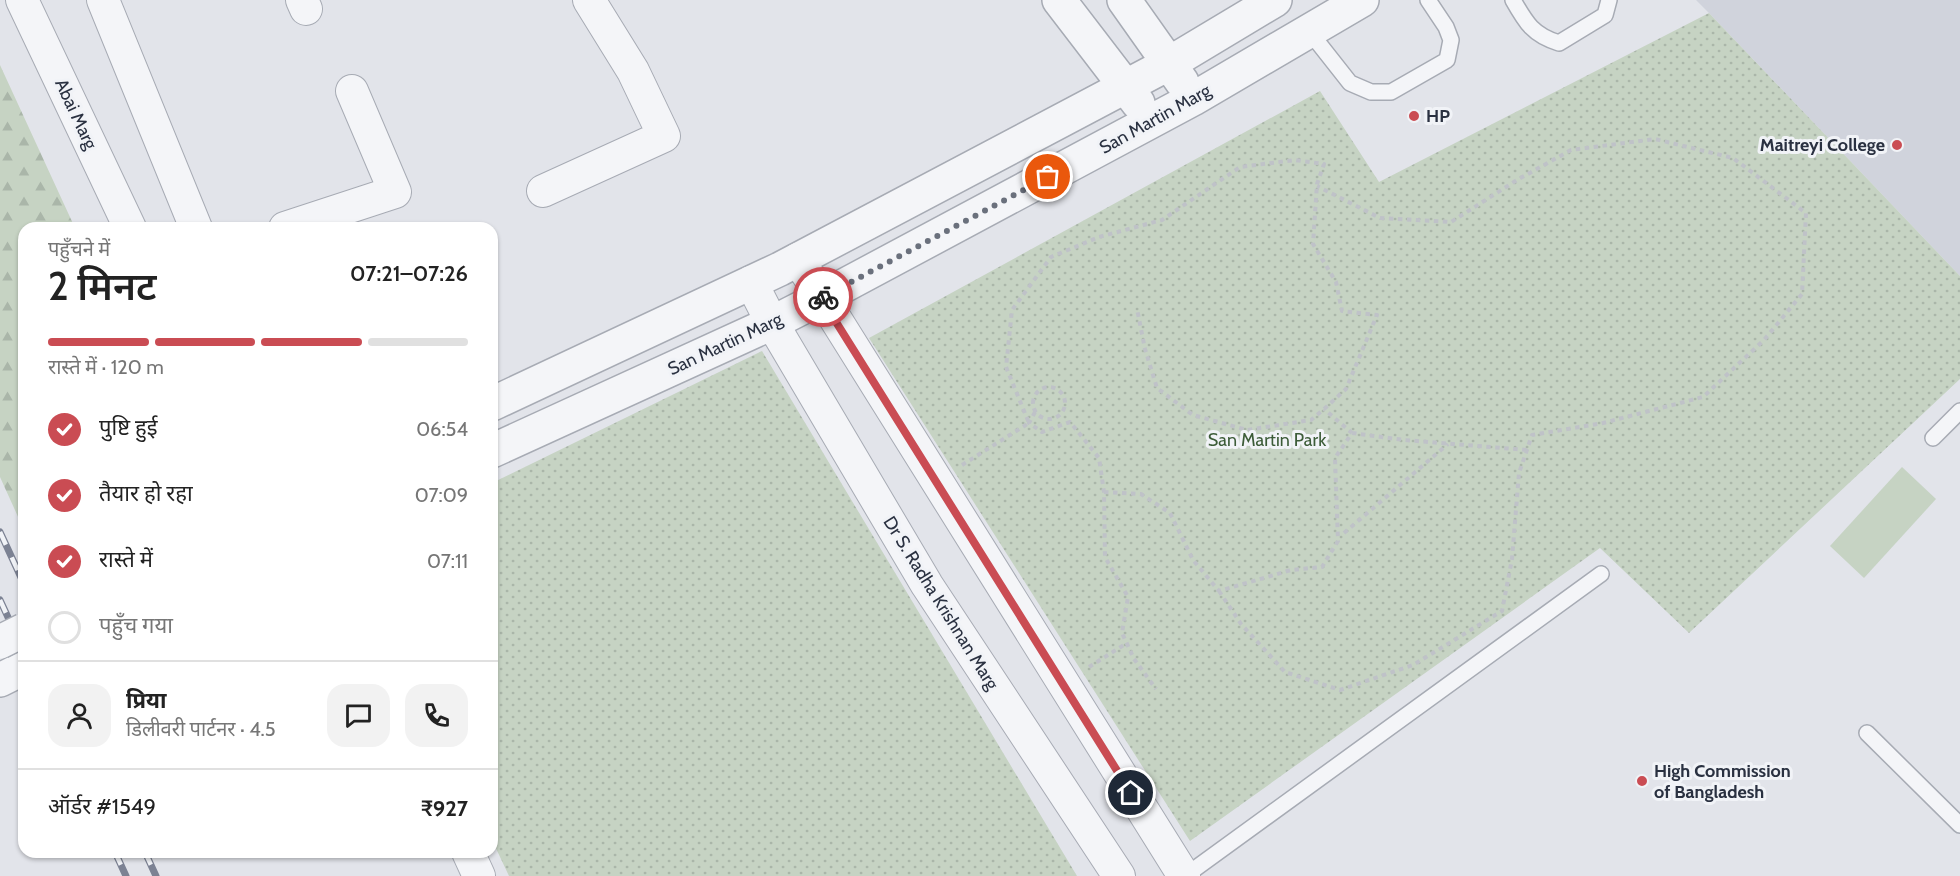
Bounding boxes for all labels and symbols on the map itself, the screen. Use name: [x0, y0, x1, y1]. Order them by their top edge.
street label: Abai Marg: [50, 75, 102, 154]
street label: San Martin Marg: [1096, 79, 1215, 159]
place label: HP: [1426, 105, 1450, 127]
marker: HP: [1407, 109, 1421, 123]
place label: Maitreyi College: [1760, 134, 1885, 156]
marker: Maitreyi College: [1890, 138, 1904, 152]
pin: [1022, 151, 1073, 202]
courier: [793, 267, 853, 327]
street label: San Martin Marg: [664, 307, 787, 380]
park label: San Martin Park: [1208, 429, 1327, 451]
street label: Dr S. Radha Krishnan Marg: [879, 512, 1004, 695]
place label: High Commission of Bangladesh: [1654, 760, 1791, 803]
pin: [1105, 767, 1156, 818]
marker: High Commission of Bangladesh: [1635, 774, 1649, 788]

